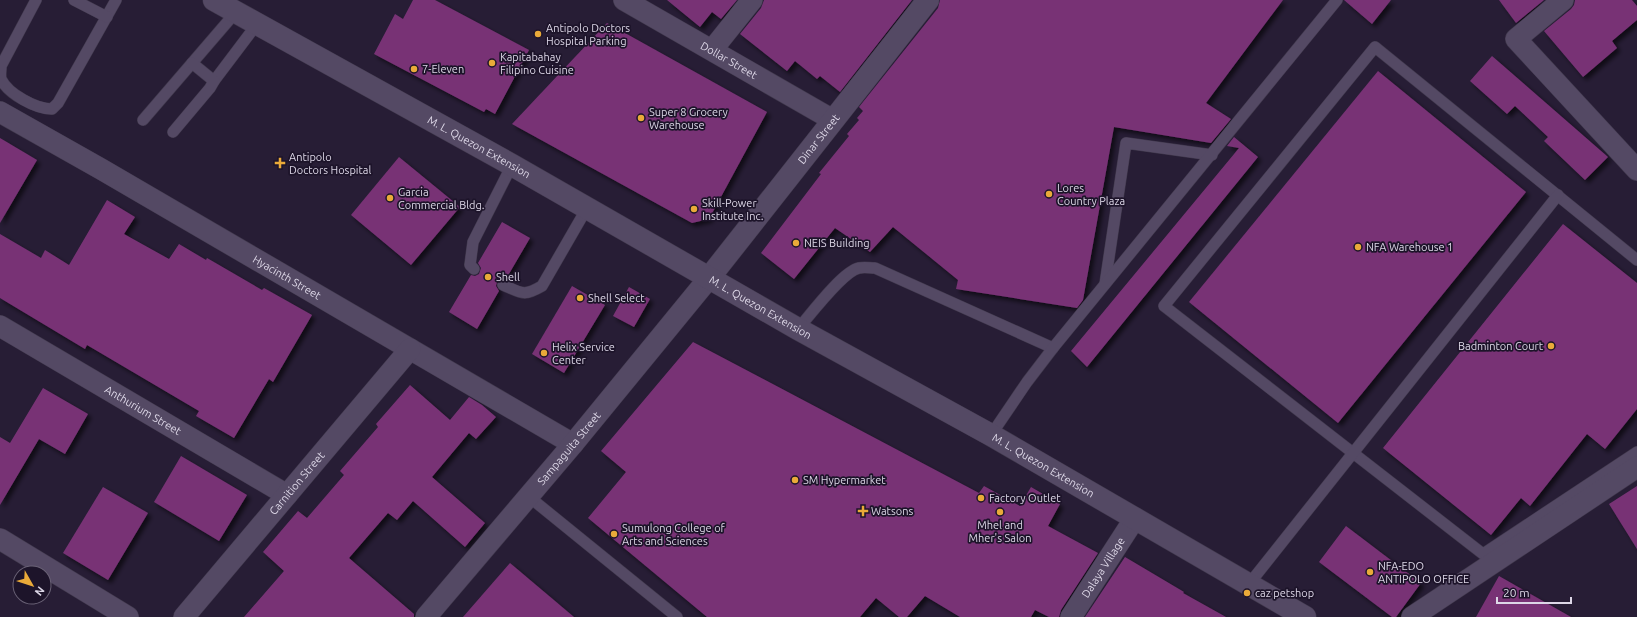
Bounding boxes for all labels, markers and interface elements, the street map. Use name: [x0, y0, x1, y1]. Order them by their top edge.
place label: Antipolo Doctors Hospital Parking: [546, 22, 630, 47]
marker: Antipolo Doctors Hospital Parking: [533, 29, 543, 39]
street label: Dollar Street: [699, 39, 760, 82]
place label: Kapitabahay Filipino Cuisine: [500, 51, 574, 76]
marker: Kapitabahay Filipino Cuisine: [487, 58, 497, 68]
place label: 7-Eleven: [422, 63, 464, 75]
marker: 7-Eleven: [409, 64, 419, 74]
place label: Super 8 Grocery Warehouse: [649, 106, 728, 131]
street label: Dinar Street: [795, 111, 842, 166]
street label: M. L. Quezon Extension: [426, 113, 533, 180]
marker: Super 8 Grocery Warehouse: [636, 113, 646, 123]
place label: Antipolo Doctors Hospital: [289, 151, 371, 176]
marker: Antipolo Doctors Hospital: [274, 157, 286, 169]
place label: Lores Country Plaza: [1057, 182, 1125, 207]
place label: Garcia Commercial Bldg.: [398, 186, 485, 211]
marker: Lores Country Plaza: [1044, 189, 1054, 199]
marker: Garcia Commercial Bldg.: [385, 193, 395, 203]
place label: Skill-Power Institute Inc.: [702, 197, 763, 222]
marker: Skill-Power Institute Inc.: [689, 204, 699, 214]
place label: NEIS Building: [804, 237, 870, 249]
marker: NEIS Building: [791, 238, 801, 248]
place label: NFA Warehouse 1: [1366, 241, 1453, 253]
marker: NFA Warehouse 1: [1353, 242, 1363, 252]
street label: Hyacinth Street: [251, 253, 323, 302]
place label: Shell: [496, 271, 520, 283]
marker: Shell: [483, 272, 493, 282]
street label: M. L. Quezon Extension: [707, 273, 814, 341]
place label: Shell Select: [588, 292, 645, 304]
marker: Shell Select: [575, 293, 585, 303]
place label: Badminton Court: [1458, 340, 1544, 352]
place label: Helix Service Center: [552, 341, 615, 366]
marker: Badminton Court: [1546, 341, 1556, 351]
marker: Helix Service Center: [539, 348, 549, 358]
street label: Anthurium Street: [103, 383, 184, 438]
street label: Sampaguita Street: [535, 409, 603, 487]
street label: M. L. Quezon Extension: [990, 431, 1096, 500]
street label: Carnition Street: [267, 449, 327, 517]
place label: SM Hypermarket: [803, 474, 886, 486]
marker: SM Hypermarket: [790, 475, 800, 485]
place label: Factory Outlet: [989, 492, 1061, 504]
marker: Factory Outlet: [976, 493, 986, 503]
place label: Watsons: [871, 505, 913, 517]
marker: Watsons: [858, 506, 868, 516]
marker: Mhel and Mher's Salon: [995, 507, 1005, 517]
place label: Mhel and Mher's Salon: [968, 519, 1032, 544]
place label: Sumulong College of Arts and Sciences: [622, 522, 726, 547]
marker: Sumulong College of Arts and Sciences: [609, 529, 619, 539]
street label: Dalaya Village: [1079, 535, 1127, 600]
place label: NFA-EDO ANTIPOLO OFFICE: [1378, 560, 1469, 585]
north arrow: [12, 565, 52, 605]
marker: NFA-EDO ANTIPOLO OFFICE: [1365, 567, 1375, 577]
scale bar: [1497, 579, 1571, 605]
text: N: [33, 584, 47, 598]
text: 20 m: [1503, 586, 1530, 599]
place label: caz petshop: [1255, 587, 1314, 599]
marker: caz petshop: [1242, 588, 1252, 598]

